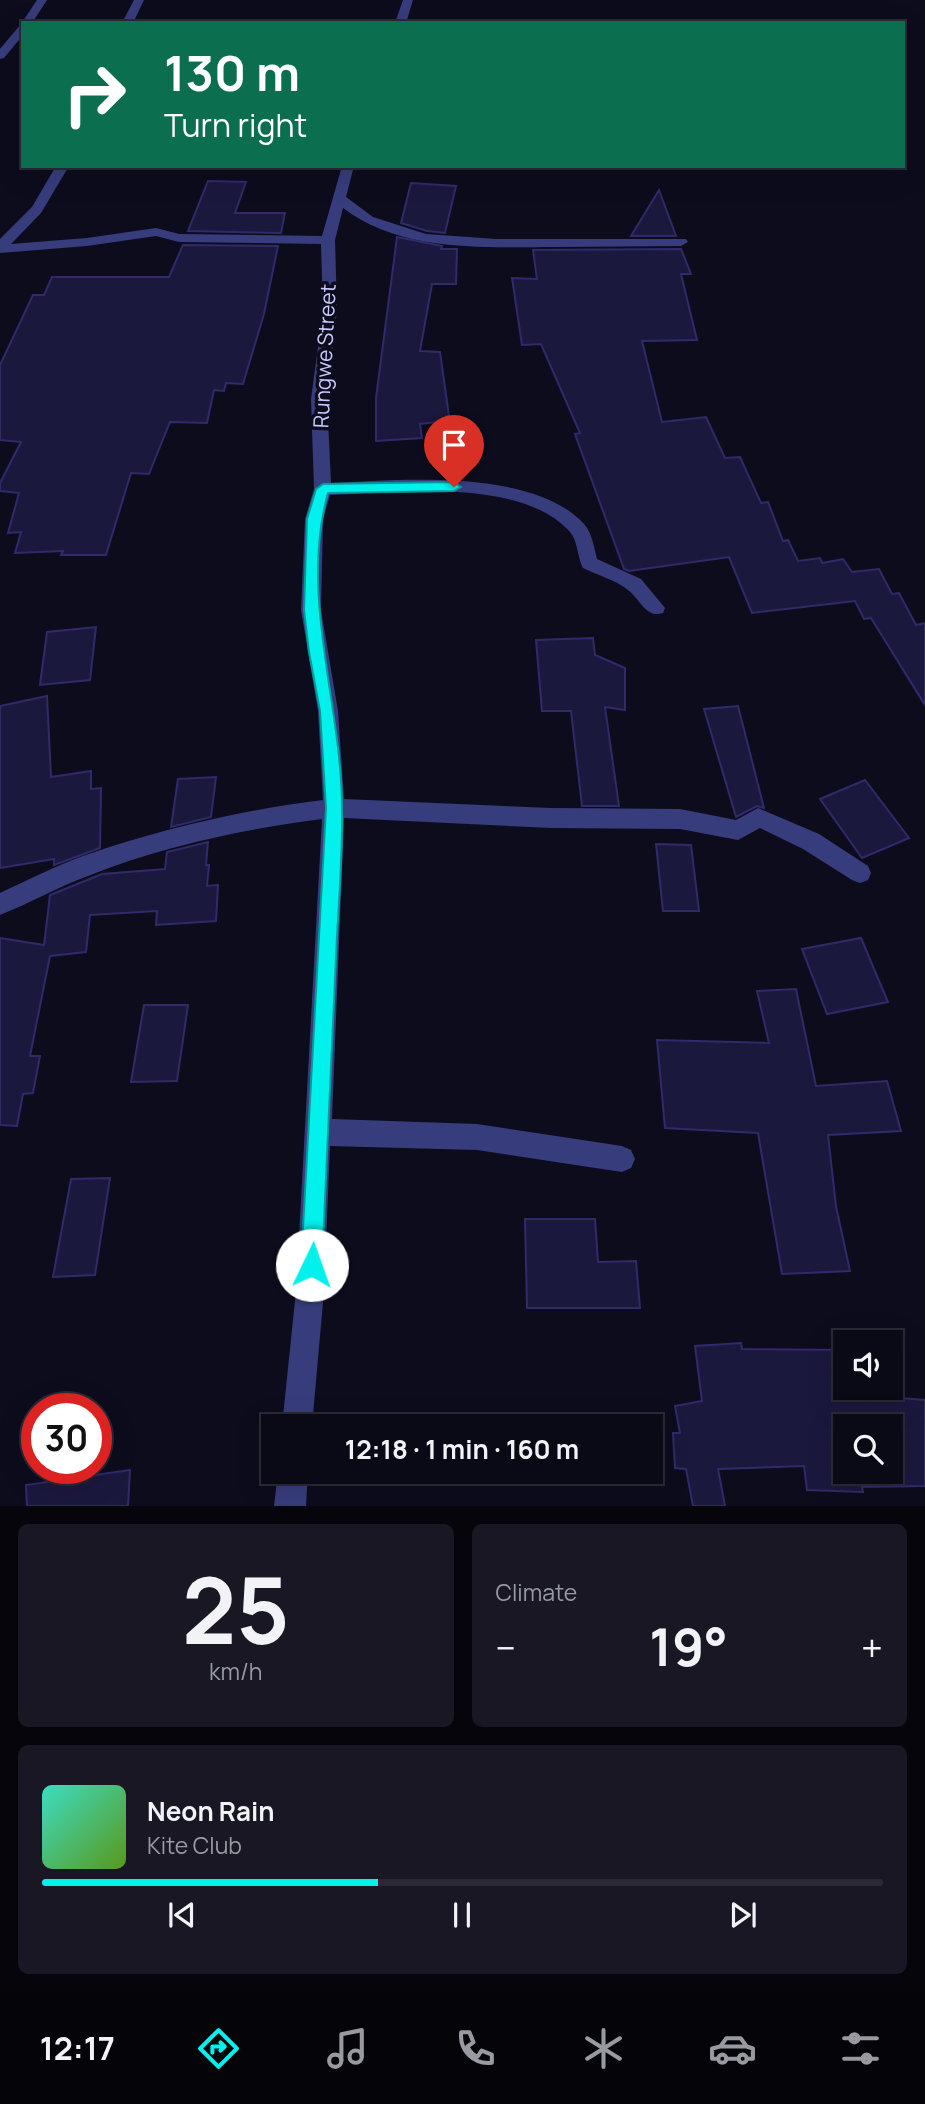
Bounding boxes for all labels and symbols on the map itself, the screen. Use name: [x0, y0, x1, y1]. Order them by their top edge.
street label: Rungwe Street: [306, 283, 342, 429]
pin: [424, 415, 484, 487]
position arrow: [275, 1228, 349, 1302]
speed limit sign: 30: [21, 1393, 112, 1484]

